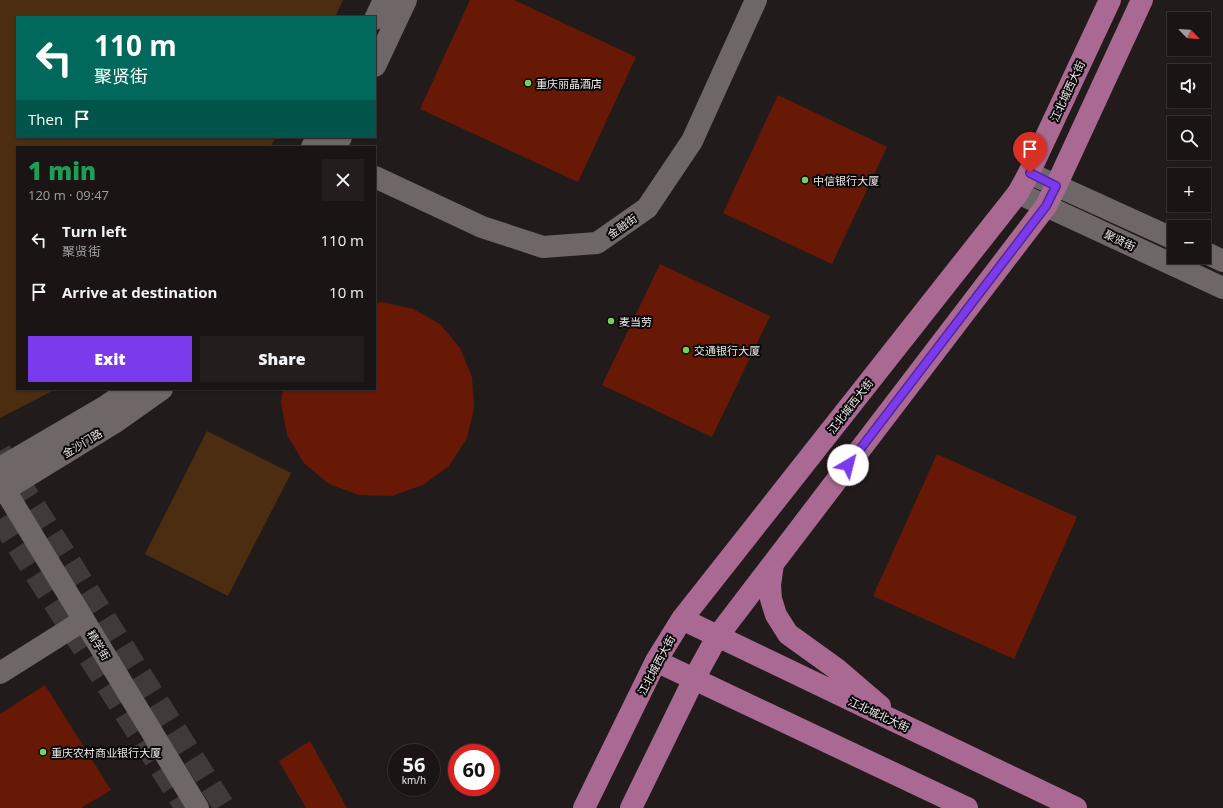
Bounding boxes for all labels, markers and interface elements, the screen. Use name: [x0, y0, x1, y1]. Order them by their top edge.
north arrow: [1167, 12, 1211, 56]
map controls: [1167, 12, 1211, 264]
text: 110 m: [94, 26, 177, 64]
icon: left: [28, 32, 80, 84]
street label: 江北城西大街: [1046, 58, 1088, 124]
text: 聚贤街: [94, 64, 148, 88]
button: sound: [1167, 64, 1211, 108]
place label: 重庆丽晶酒店: [536, 76, 602, 91]
marker: 重庆丽晶酒店: [523, 78, 533, 88]
icon: arrive: [71, 108, 93, 130]
text: Then: [28, 109, 63, 129]
button: search: [1167, 116, 1211, 160]
pin: [1013, 132, 1047, 173]
icon: arrive: [1019, 138, 1041, 160]
text: 1 min: [28, 154, 96, 187]
button: close: [322, 159, 364, 201]
button: +: [1167, 168, 1211, 212]
place label: 中信银行大厦: [813, 173, 879, 188]
marker: 中信银行大厦: [800, 175, 810, 185]
text: 120 m · 09:47: [28, 186, 109, 204]
street label: 金融街: [604, 210, 640, 242]
button: −: [1167, 220, 1211, 264]
text: Turn left: [62, 221, 127, 241]
street label: 聚贤街: [1102, 226, 1138, 254]
icon: left: [28, 229, 50, 251]
text: 110 m: [320, 230, 364, 250]
text: 聚贤街: [62, 242, 101, 260]
icon: arrive: [28, 281, 50, 303]
text: Arrive at destination: [62, 282, 217, 302]
text: 10 m: [329, 282, 364, 302]
place label: 麦当劳: [619, 314, 652, 329]
marker: 麦当劳: [606, 316, 616, 326]
button: Exit: [28, 336, 192, 382]
button: Share: [200, 336, 364, 382]
place label: 交通银行大厦: [694, 343, 760, 358]
marker: 交通银行大厦: [681, 345, 691, 355]
street label: 江北城西大街: [824, 375, 876, 437]
street label: 金沙门路: [59, 425, 105, 461]
position arrow: [827, 444, 869, 486]
street label: 精学街: [84, 627, 114, 663]
street label: 江北城西大街: [634, 632, 678, 698]
street label: 江北城北大街: [846, 693, 912, 735]
speed limit sign: 60: [448, 744, 500, 796]
place label: 重庆农村商业银行大厦: [51, 745, 161, 760]
marker: 重庆农村商业银行大厦: [38, 747, 48, 757]
text: 56: [403, 751, 425, 778]
text: km/h: [402, 773, 426, 787]

